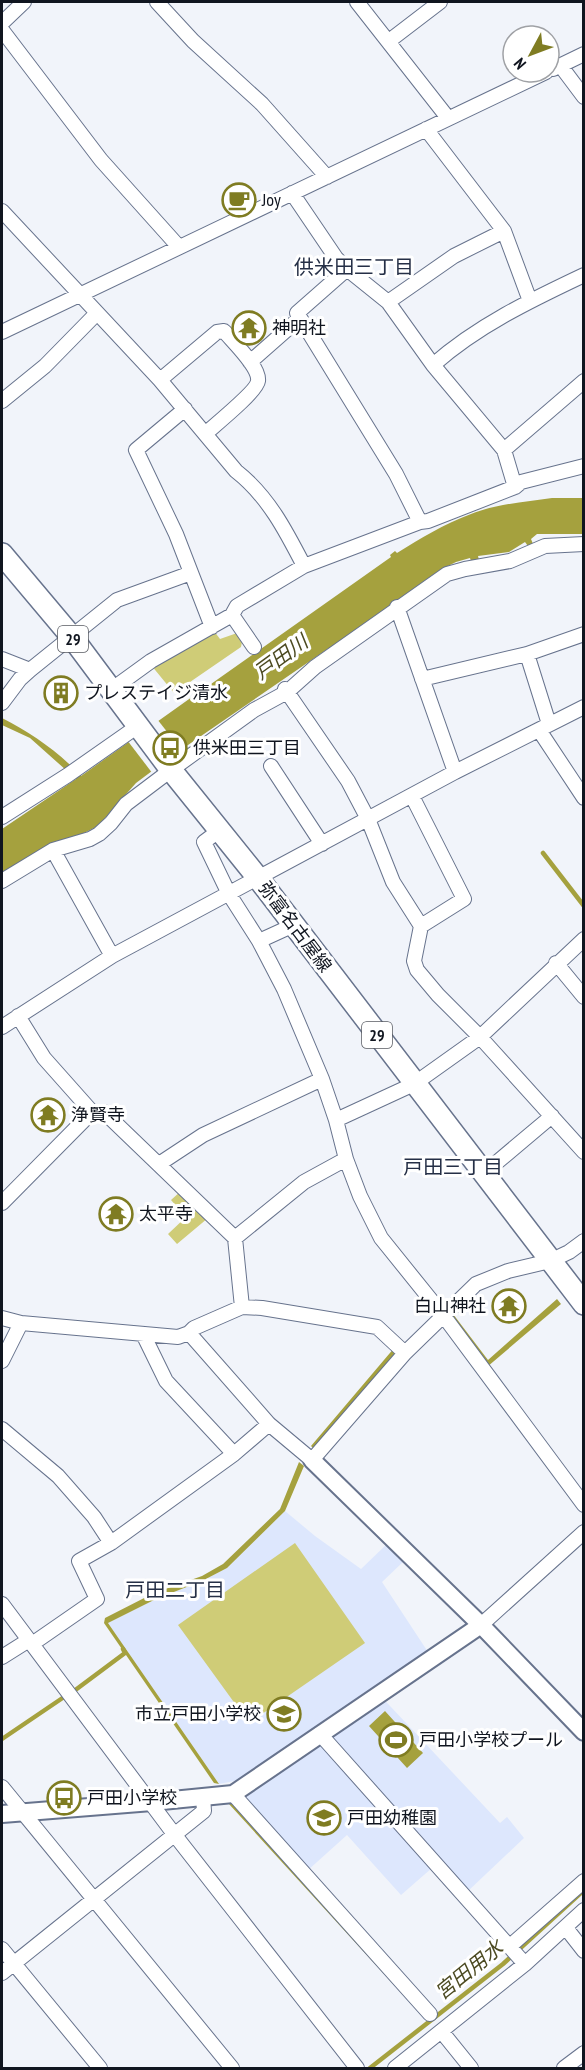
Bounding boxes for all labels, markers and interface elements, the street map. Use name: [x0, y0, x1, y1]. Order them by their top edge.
north arrow: [501, 24, 561, 84]
text: N: [509, 54, 530, 74]
cafe icon: Joy: [221, 182, 257, 218]
place label: Joy: [261, 188, 281, 211]
district label: 供米田三丁目: [294, 254, 414, 280]
temple icon: 神明社: [231, 310, 267, 346]
place label: 神明社: [272, 316, 326, 339]
road number: 29: [58, 626, 88, 652]
water label: 戸田川: [249, 628, 315, 685]
building icon: プレステイジ清水: [43, 675, 79, 711]
place label: プレステイジ清水: [84, 681, 228, 704]
bus stop icon: 供米田三丁目: [152, 730, 188, 766]
place label: 供米田三丁目: [193, 736, 301, 759]
street label: 弥富名古屋線: [254, 877, 337, 977]
road number: 29: [362, 1022, 392, 1048]
temple icon: 浄賢寺: [30, 1097, 66, 1133]
place label: 浄賢寺: [71, 1103, 125, 1126]
district label: 戸田三丁目: [403, 1154, 503, 1180]
temple icon: 太平寺: [98, 1196, 134, 1232]
place label: 太平寺: [139, 1202, 193, 1225]
temple icon: 白山神社: [491, 1288, 527, 1324]
place label: 白山神社: [414, 1294, 486, 1317]
district label: 戸田二丁目: [125, 1577, 225, 1603]
school or university icon: 市立戸田小学校: [266, 1696, 302, 1732]
place label: 市立戸田小学校: [135, 1702, 261, 1725]
sports icon: 戸田小学校プール: [378, 1722, 414, 1758]
place label: 戸田小学校プール: [419, 1728, 563, 1751]
bus stop icon: 戸田小学校: [46, 1780, 82, 1816]
place label: 戸田小学校: [87, 1786, 177, 1809]
school or university icon: 戸田幼稚園: [306, 1800, 342, 1836]
place label: 戸田幼稚園: [347, 1806, 437, 1829]
water label: 宮田用水: [430, 1933, 510, 2005]

